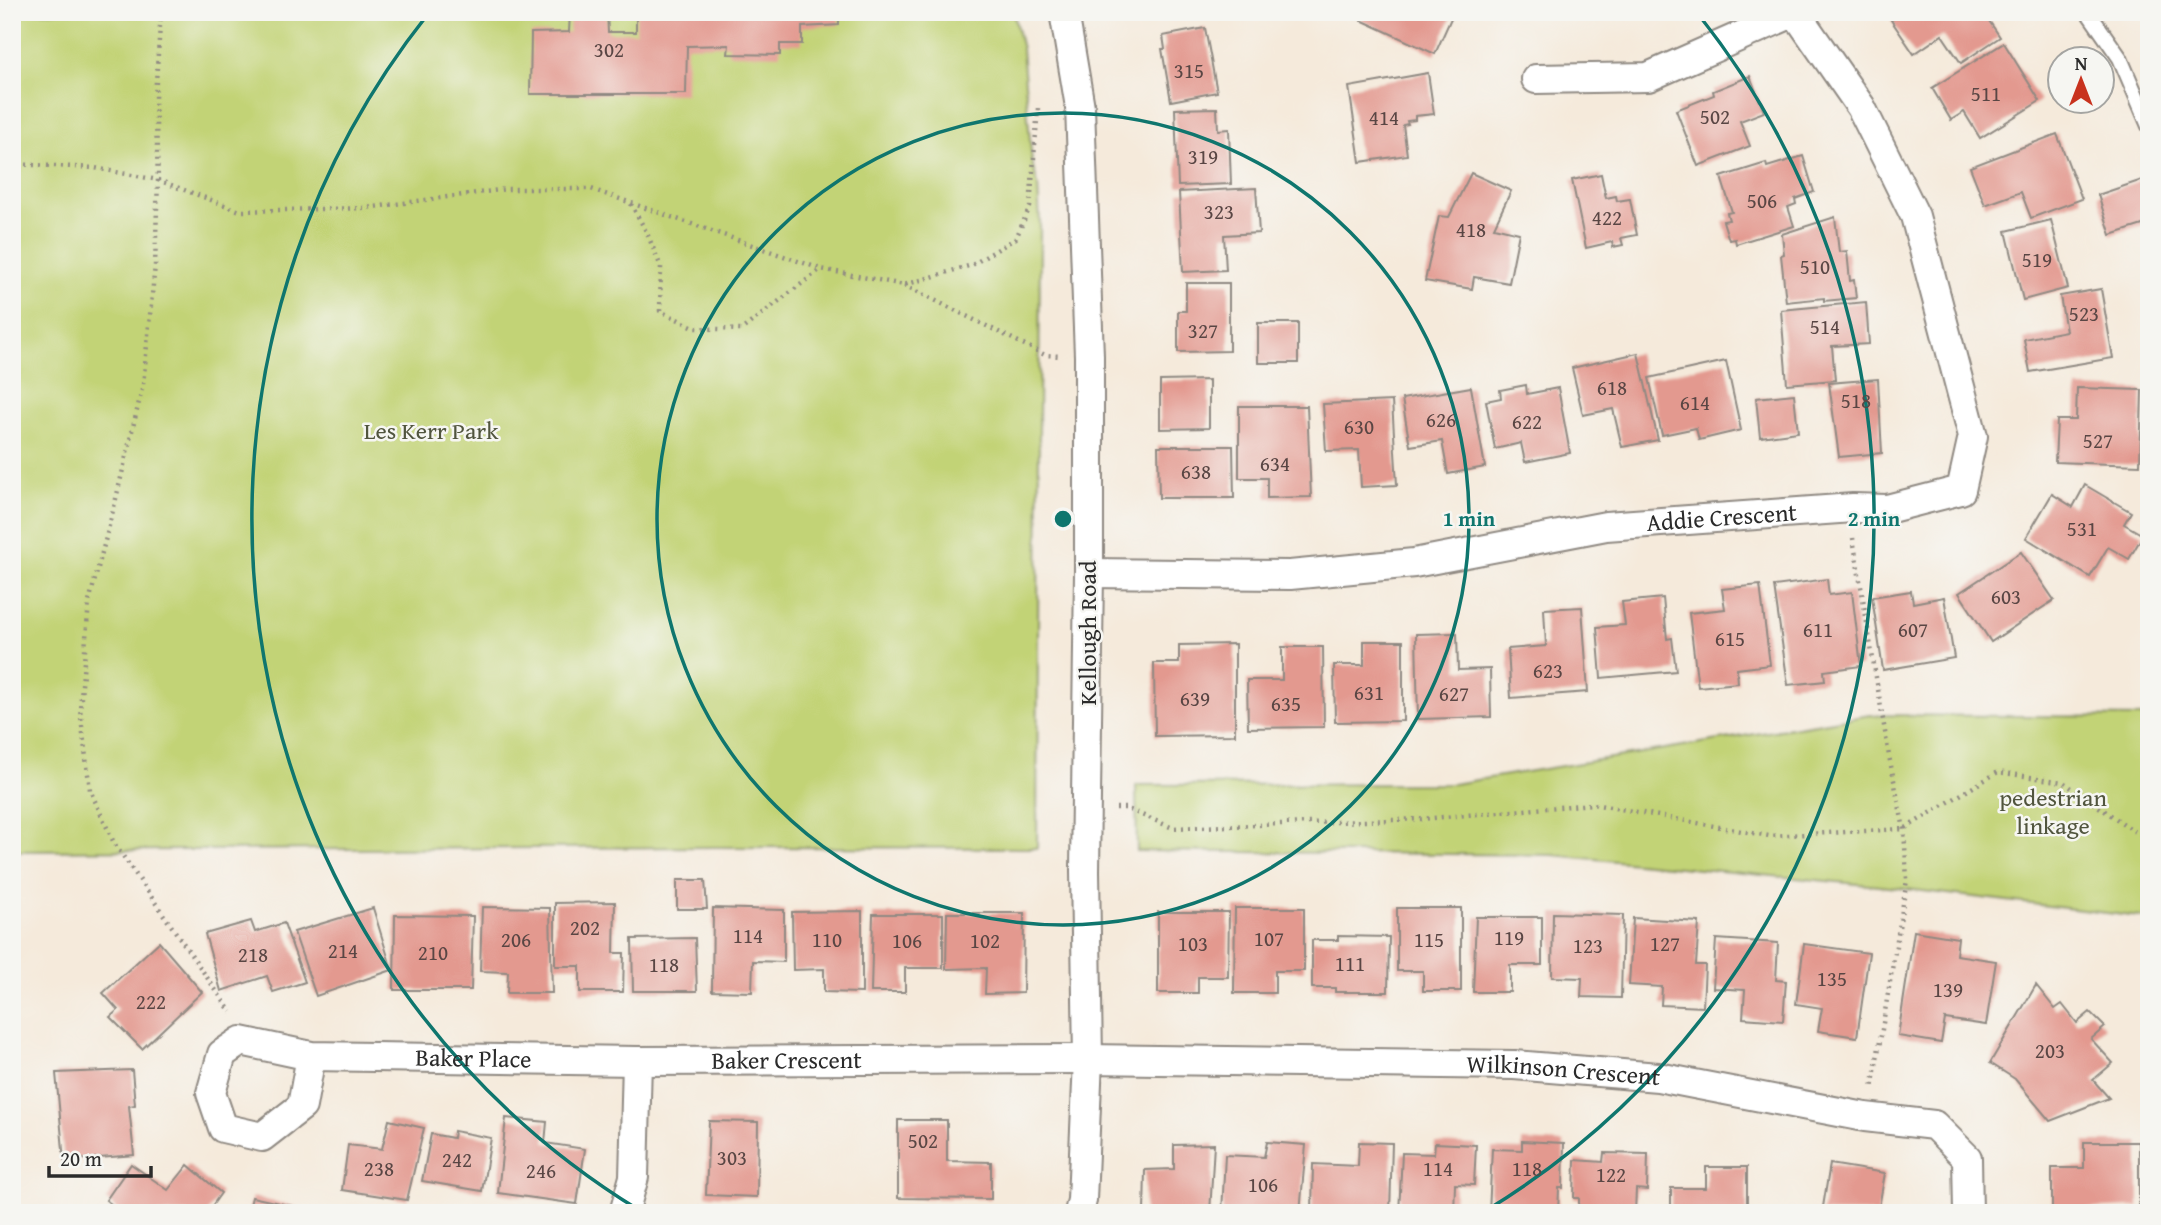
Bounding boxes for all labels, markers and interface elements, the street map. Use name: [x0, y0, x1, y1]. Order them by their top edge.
house number: 302: [594, 34, 624, 65]
north arrow: [2046, 46, 2116, 116]
text: N: [2075, 49, 2088, 77]
house number: 315: [1174, 55, 1204, 86]
house number: 511: [1971, 78, 2001, 109]
house number: 502: [1700, 101, 1730, 132]
house number: 414: [1369, 102, 1399, 133]
house number: 319: [1188, 141, 1218, 172]
house number: 506: [1747, 185, 1777, 216]
house number: 323: [1204, 196, 1234, 227]
house number: 422: [1592, 202, 1622, 233]
house number: 418: [1456, 214, 1486, 245]
house number: 519: [2022, 244, 2052, 275]
house number: 510: [1800, 251, 1830, 282]
house number: 523: [2069, 298, 2099, 329]
house number: 514: [1810, 311, 1840, 342]
house number: 327: [1188, 315, 1218, 346]
house number: 618: [1597, 372, 1627, 403]
house number: 518: [1841, 385, 1871, 416]
house number: 614: [1680, 387, 1710, 418]
house number: 626: [1426, 404, 1456, 435]
house number: 622: [1512, 406, 1542, 437]
house number: 630: [1344, 411, 1374, 442]
park label: Les Kerr Park: [364, 413, 499, 448]
house number: 527: [2083, 425, 2113, 456]
house number: 634: [1260, 448, 1290, 479]
house number: 638: [1181, 456, 1211, 487]
street label: Addie Crescent: [1645, 494, 1798, 540]
text: 1 min: [1443, 503, 1496, 534]
text: 2 min: [1848, 503, 1901, 534]
centre of rings: [1051, 507, 1075, 531]
house number: 531: [2067, 513, 2097, 544]
street label: Kellough Road: [1070, 560, 1105, 706]
house number: 603: [1991, 581, 2021, 612]
house number: 611: [1803, 614, 1833, 645]
house number: 607: [1898, 614, 1928, 645]
house number: 615: [1715, 623, 1745, 654]
house number: 623: [1533, 655, 1563, 686]
house number: 631: [1354, 677, 1384, 708]
house number: 627: [1439, 678, 1469, 709]
house number: 639: [1180, 683, 1210, 714]
house number: 635: [1271, 688, 1301, 719]
park label: pedestrian linkage: [1999, 780, 2107, 843]
house number: 202: [570, 912, 600, 943]
house number: 114: [733, 920, 763, 951]
house number: 119: [1494, 922, 1524, 953]
house number: 107: [1254, 923, 1284, 954]
house number: 206: [501, 924, 531, 955]
house number: 110: [812, 924, 842, 955]
house number: 115: [1414, 924, 1444, 955]
house number: 106: [892, 925, 922, 956]
house number: 102: [970, 925, 1000, 956]
house number: 103: [1178, 928, 1208, 959]
house number: 127: [1650, 928, 1680, 959]
house number: 123: [1573, 930, 1603, 961]
house number: 214: [328, 935, 358, 966]
house number: 210: [418, 937, 448, 968]
house number: 218: [238, 939, 268, 970]
house number: 111: [1335, 948, 1365, 979]
house number: 118: [649, 949, 679, 980]
house number: 135: [1817, 963, 1847, 994]
house number: 139: [1933, 974, 1963, 1005]
house number: 222: [136, 986, 166, 1017]
house number: 203: [2035, 1035, 2065, 1066]
street label: Baker Place: [415, 1040, 532, 1076]
street label: Baker Crescent: [711, 1042, 862, 1078]
street label: Wilkinson Crescent: [1466, 1046, 1662, 1094]
house number: 502: [908, 1125, 938, 1156]
scale bar: [49, 1134, 150, 1178]
house number: 303: [717, 1142, 747, 1173]
text: 20 m: [60, 1143, 102, 1174]
house number: 242: [442, 1144, 472, 1175]
house number: 238: [364, 1153, 394, 1184]
house number: 114: [1423, 1153, 1453, 1184]
house number: 118: [1512, 1153, 1542, 1184]
house number: 246: [526, 1155, 556, 1186]
house number: 122: [1596, 1159, 1626, 1190]
house number: 106: [1248, 1169, 1278, 1200]

